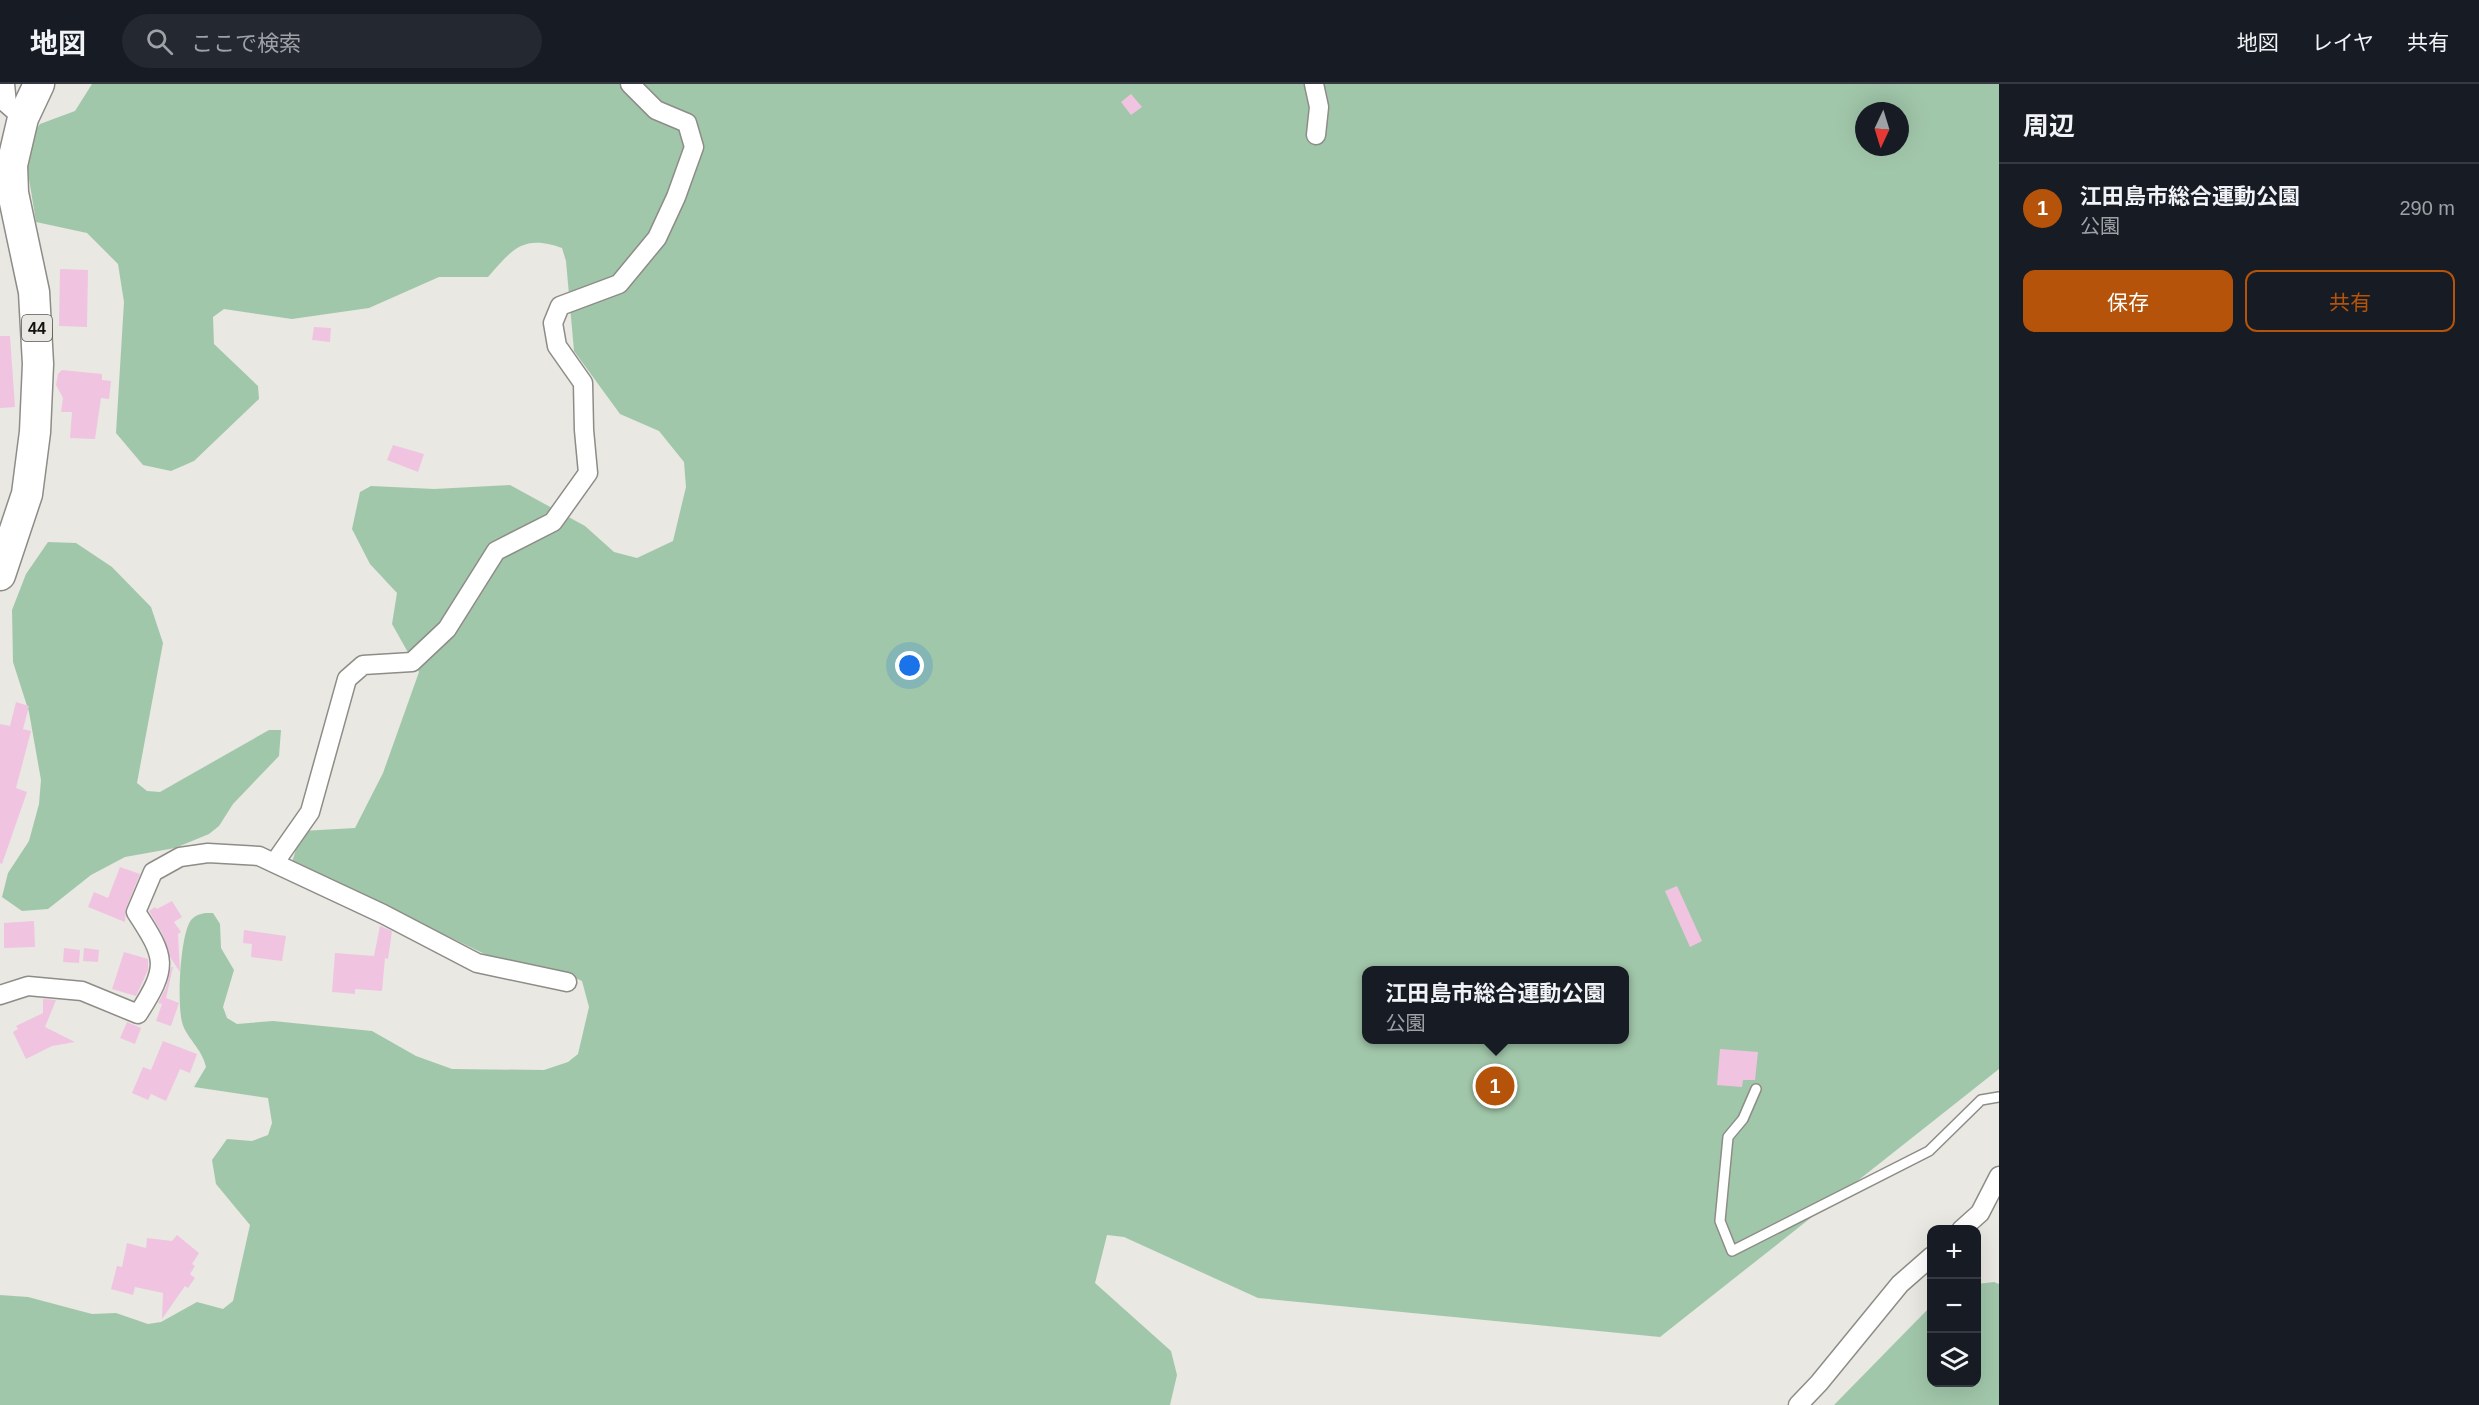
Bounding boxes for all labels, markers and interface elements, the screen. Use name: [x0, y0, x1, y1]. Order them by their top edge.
search box: [122, 14, 542, 68]
icon: search: [143, 25, 176, 58]
text: 地図: [30, 28, 86, 59]
text: ここで検索: [191, 31, 301, 56]
text: 地図: [2237, 31, 2279, 54]
text: レイヤ: [2312, 31, 2374, 54]
text: 共有: [2407, 31, 2449, 54]
north arrow: [1855, 102, 1909, 156]
text: 周辺: [2023, 111, 2075, 141]
text: 江田島市総合運動公園: [2080, 184, 2300, 209]
text: 1: [2037, 197, 2048, 219]
text: 290 m: [2399, 197, 2455, 219]
text: 公園: [2080, 215, 2120, 237]
button: 保存: [2023, 270, 2233, 332]
button: 共有: [2245, 270, 2455, 332]
road number: 44: [22, 315, 52, 341]
your location: [895, 651, 924, 680]
popup: [1362, 966, 1629, 1044]
text: 江田島市総合運動公園: [1385, 981, 1606, 1006]
text: 公園: [1385, 1012, 1425, 1034]
pin: 1: [1476, 1064, 1514, 1108]
map controls: [1927, 1225, 1981, 1387]
button: +: [1927, 1225, 1981, 1279]
button: −: [1927, 1279, 1981, 1333]
button: layers: [1927, 1333, 1981, 1387]

